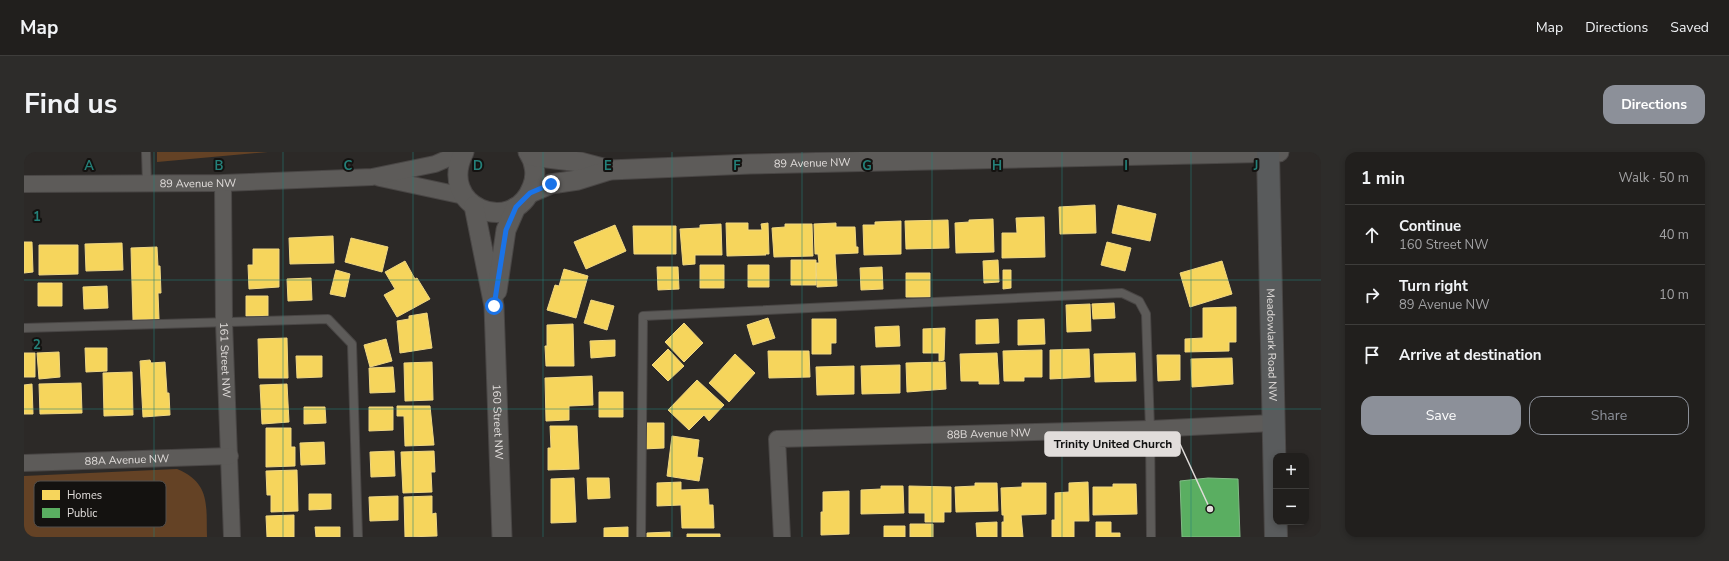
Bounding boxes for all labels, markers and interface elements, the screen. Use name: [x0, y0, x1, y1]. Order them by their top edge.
text: Map: [20, 15, 58, 41]
text: Map: [1536, 18, 1563, 37]
text: Directions: [1585, 18, 1648, 37]
text: Saved: [1670, 18, 1709, 37]
text: Find us: [24, 85, 118, 123]
button: Directions: [1603, 85, 1705, 124]
street label: 89 Avenue NW: [774, 155, 851, 171]
text: A: [84, 157, 94, 175]
text: B: [215, 157, 224, 175]
text: C: [344, 157, 353, 175]
text: D: [473, 157, 483, 175]
text: E: [604, 157, 612, 175]
text: F: [733, 157, 741, 175]
text: G: [862, 157, 872, 175]
text: H: [992, 157, 1002, 175]
text: I: [1124, 157, 1128, 175]
text: J: [1253, 157, 1258, 175]
text: 1 min: [1361, 167, 1405, 190]
text: Walk · 50 m: [1618, 169, 1689, 187]
street label: 89 Avenue NW: [160, 175, 237, 191]
route end: [542, 175, 560, 193]
text: 1: [33, 208, 41, 226]
text: Continue: [1399, 216, 1461, 236]
icon: ahead: [1361, 224, 1383, 246]
text: 40 m: [1659, 226, 1689, 244]
text: 160 Street NW: [1399, 236, 1488, 254]
text: Turn right: [1399, 276, 1468, 296]
icon: right: [1361, 284, 1383, 306]
text: 10 m: [1659, 286, 1689, 304]
street label: Meadowlark Road NW: [1263, 288, 1280, 402]
text: 89 Avenue NW: [1399, 296, 1489, 314]
route start: [485, 297, 503, 315]
street label: 161 Street NW: [216, 322, 234, 398]
text: 2: [33, 336, 41, 354]
icon: arrive: [1361, 344, 1383, 366]
text: Arrive at destination: [1399, 345, 1542, 365]
street label: 160 Street NW: [489, 384, 506, 460]
button: Save: [1361, 396, 1521, 435]
button: Share: [1529, 396, 1689, 435]
street label: 88B Avenue NW: [947, 425, 1031, 442]
callout: Trinity United Church: [1045, 432, 1180, 456]
text: Trinity United Church: [1054, 436, 1172, 452]
street label: 88A Avenue NW: [84, 451, 170, 469]
map controls: [1273, 453, 1309, 525]
button: +: [1273, 453, 1309, 489]
legend: [34, 481, 166, 527]
text: Homes: [67, 488, 102, 503]
button: −: [1273, 489, 1309, 525]
text: Public: [67, 506, 97, 521]

